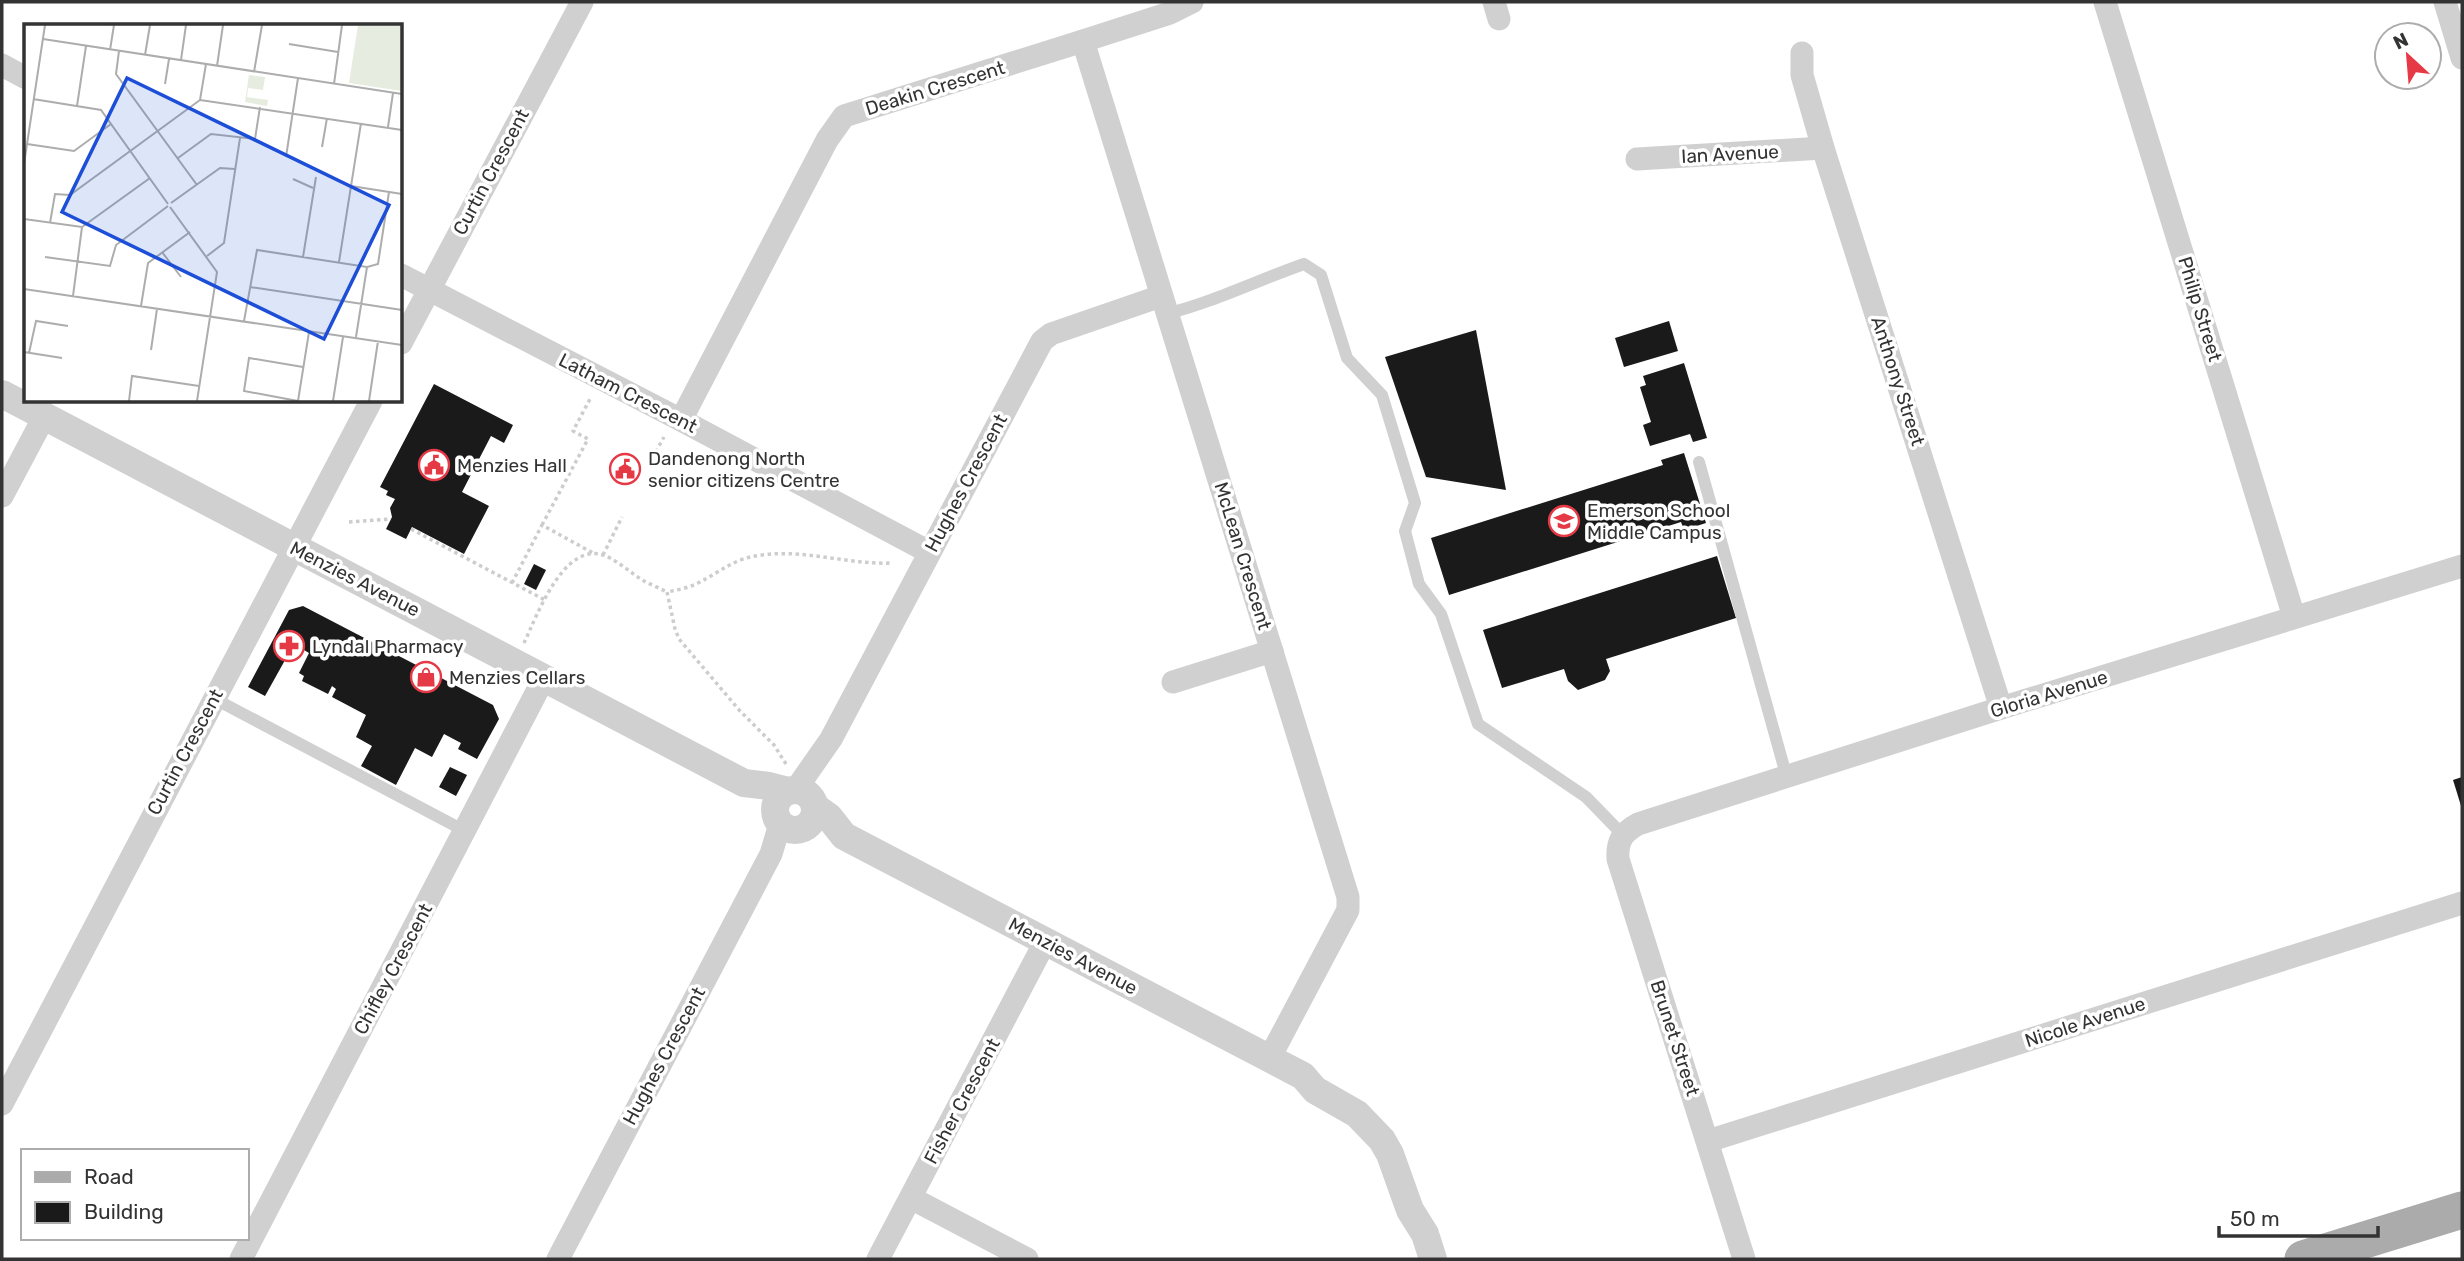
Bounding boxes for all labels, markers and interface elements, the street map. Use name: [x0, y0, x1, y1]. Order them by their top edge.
north arrow: [2373, 21, 2443, 91]
inset map: [24, 24, 402, 402]
text: N: [2390, 28, 2412, 55]
street label: Deakin Crescent: [862, 56, 1008, 120]
street label: Curtin Crescent: [448, 105, 534, 239]
street label: Ian Avenue: [1681, 140, 1779, 168]
street label: Philip Street: [2173, 254, 2227, 365]
street label: Anthony Street: [1866, 313, 1930, 449]
street label: Latham Crescent: [555, 348, 701, 438]
street label: Hughes Crescent: [920, 410, 1012, 556]
place label: Dandenong North senior citizens Centre: [648, 447, 840, 492]
public building icon: Menzies Hall: [417, 448, 451, 482]
public building icon: Dandenong North senior citizens Centre: [608, 452, 642, 486]
place label: Menzies Hall: [457, 454, 567, 477]
street label: McLean Crescent: [1210, 479, 1277, 633]
place label: Emerson School Middle Campus: [1587, 499, 1730, 544]
school or university icon: Emerson School Middle Campus: [1547, 504, 1581, 538]
street label: Menzies Avenue: [286, 536, 424, 622]
pharmacy icon: Lyndal Pharmacy: [272, 629, 306, 663]
place label: Lyndal Pharmacy: [312, 635, 463, 658]
shop icon: Menzies Cellars: [409, 660, 443, 694]
street label: Gloria Avenue: [1988, 665, 2110, 723]
place label: Menzies Cellars: [449, 666, 585, 689]
street label: Curtin Crescent: [142, 685, 228, 819]
street label: Chifley Crescent: [349, 899, 437, 1038]
street label: Menzies Avenue: [1005, 912, 1141, 1000]
street label: Brunet Street: [1645, 977, 1705, 1099]
street label: Hughes Crescent: [618, 983, 710, 1129]
street label: Nicole Avenue: [2022, 992, 2148, 1052]
street label: Fisher Crescent: [919, 1034, 1005, 1168]
legend: [21, 1149, 248, 1240]
text: Road: [84, 1164, 134, 1189]
scale bar: [2219, 1194, 2378, 1238]
text: Building: [84, 1199, 164, 1224]
text: 50 m: [2230, 1206, 2280, 1231]

